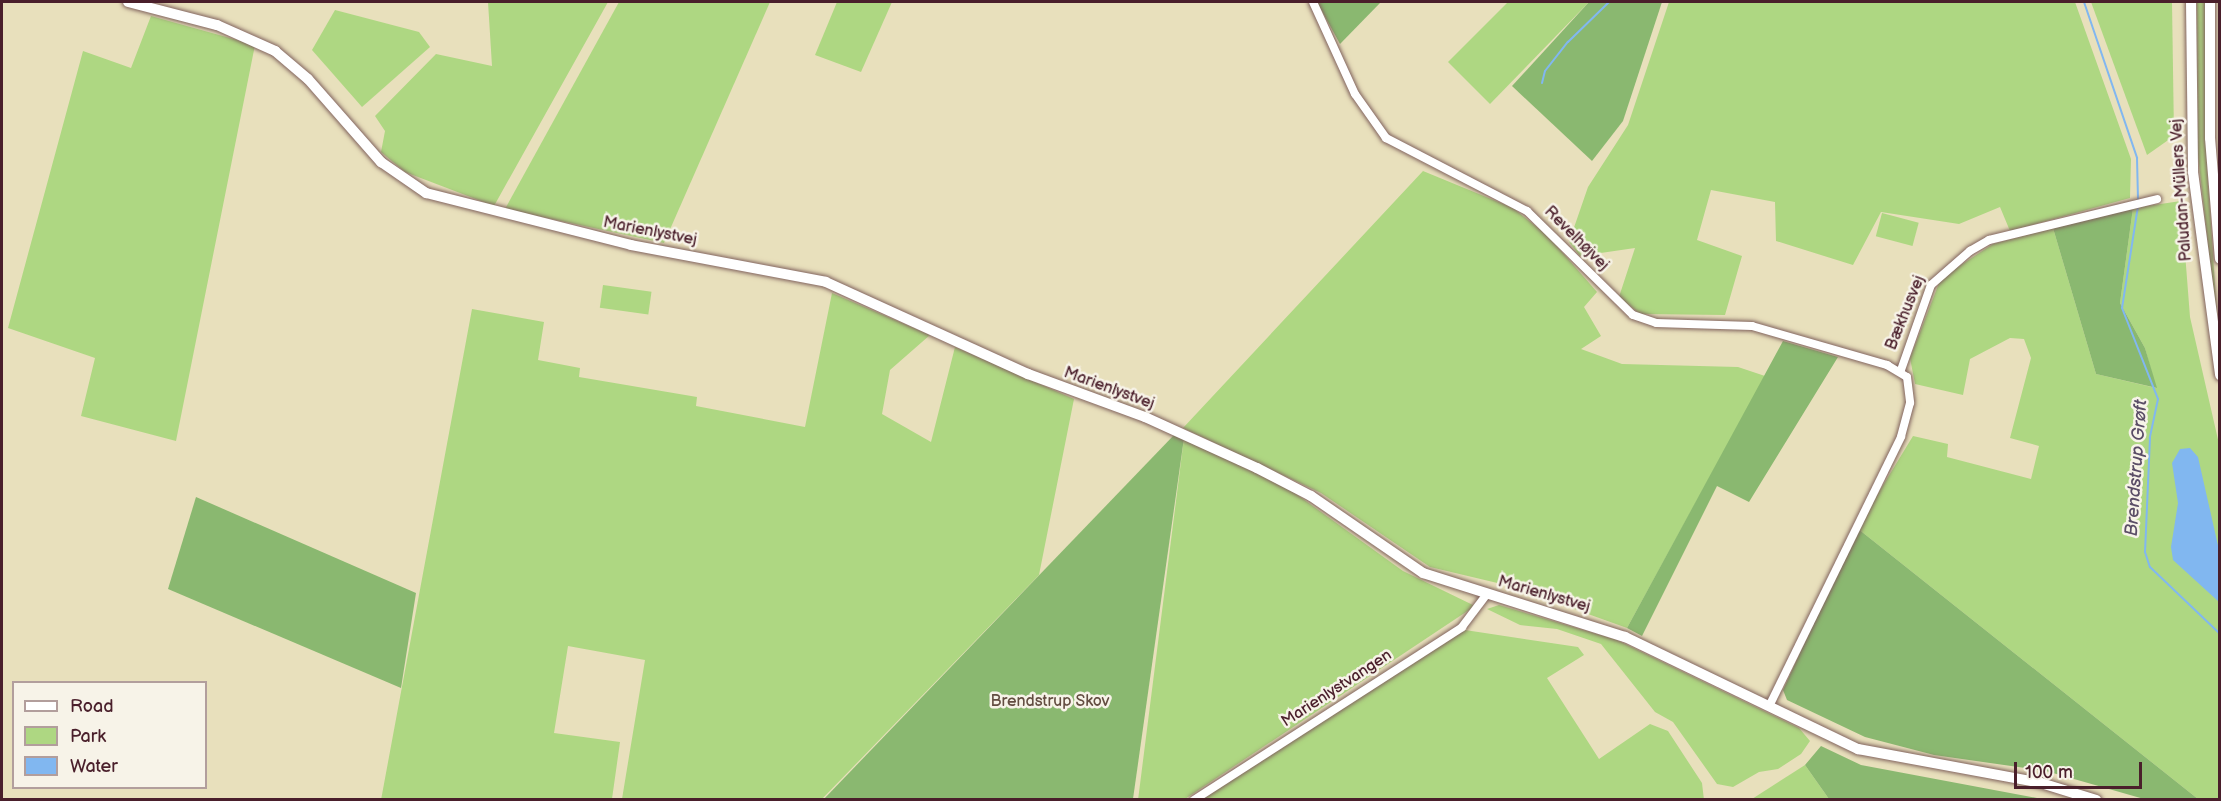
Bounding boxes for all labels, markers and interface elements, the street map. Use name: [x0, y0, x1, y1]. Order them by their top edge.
street label: Paludan-Müllers Vej: [2167, 118, 2197, 262]
street label: Revelhøjvej: [1540, 203, 1612, 275]
street label: Marienlystvej: [601, 213, 699, 251]
street label: Bækhusvej: [1882, 273, 1930, 353]
street label: Marienlystvej: [1061, 364, 1157, 414]
water label: Brendstrup Grøft: [2121, 399, 2153, 537]
street label: Marienlystvej: [1496, 573, 1592, 617]
street label: Marienlystvangen: [1278, 646, 1396, 732]
legend: [12, 681, 207, 789]
park label: Brendstrup Skov: [990, 692, 1110, 712]
text: Road: [70, 696, 114, 717]
text: Park: [70, 726, 106, 747]
scale bar: [2017, 750, 2144, 788]
text: Water: [70, 756, 118, 777]
text: 100 m: [2025, 762, 2073, 783]

